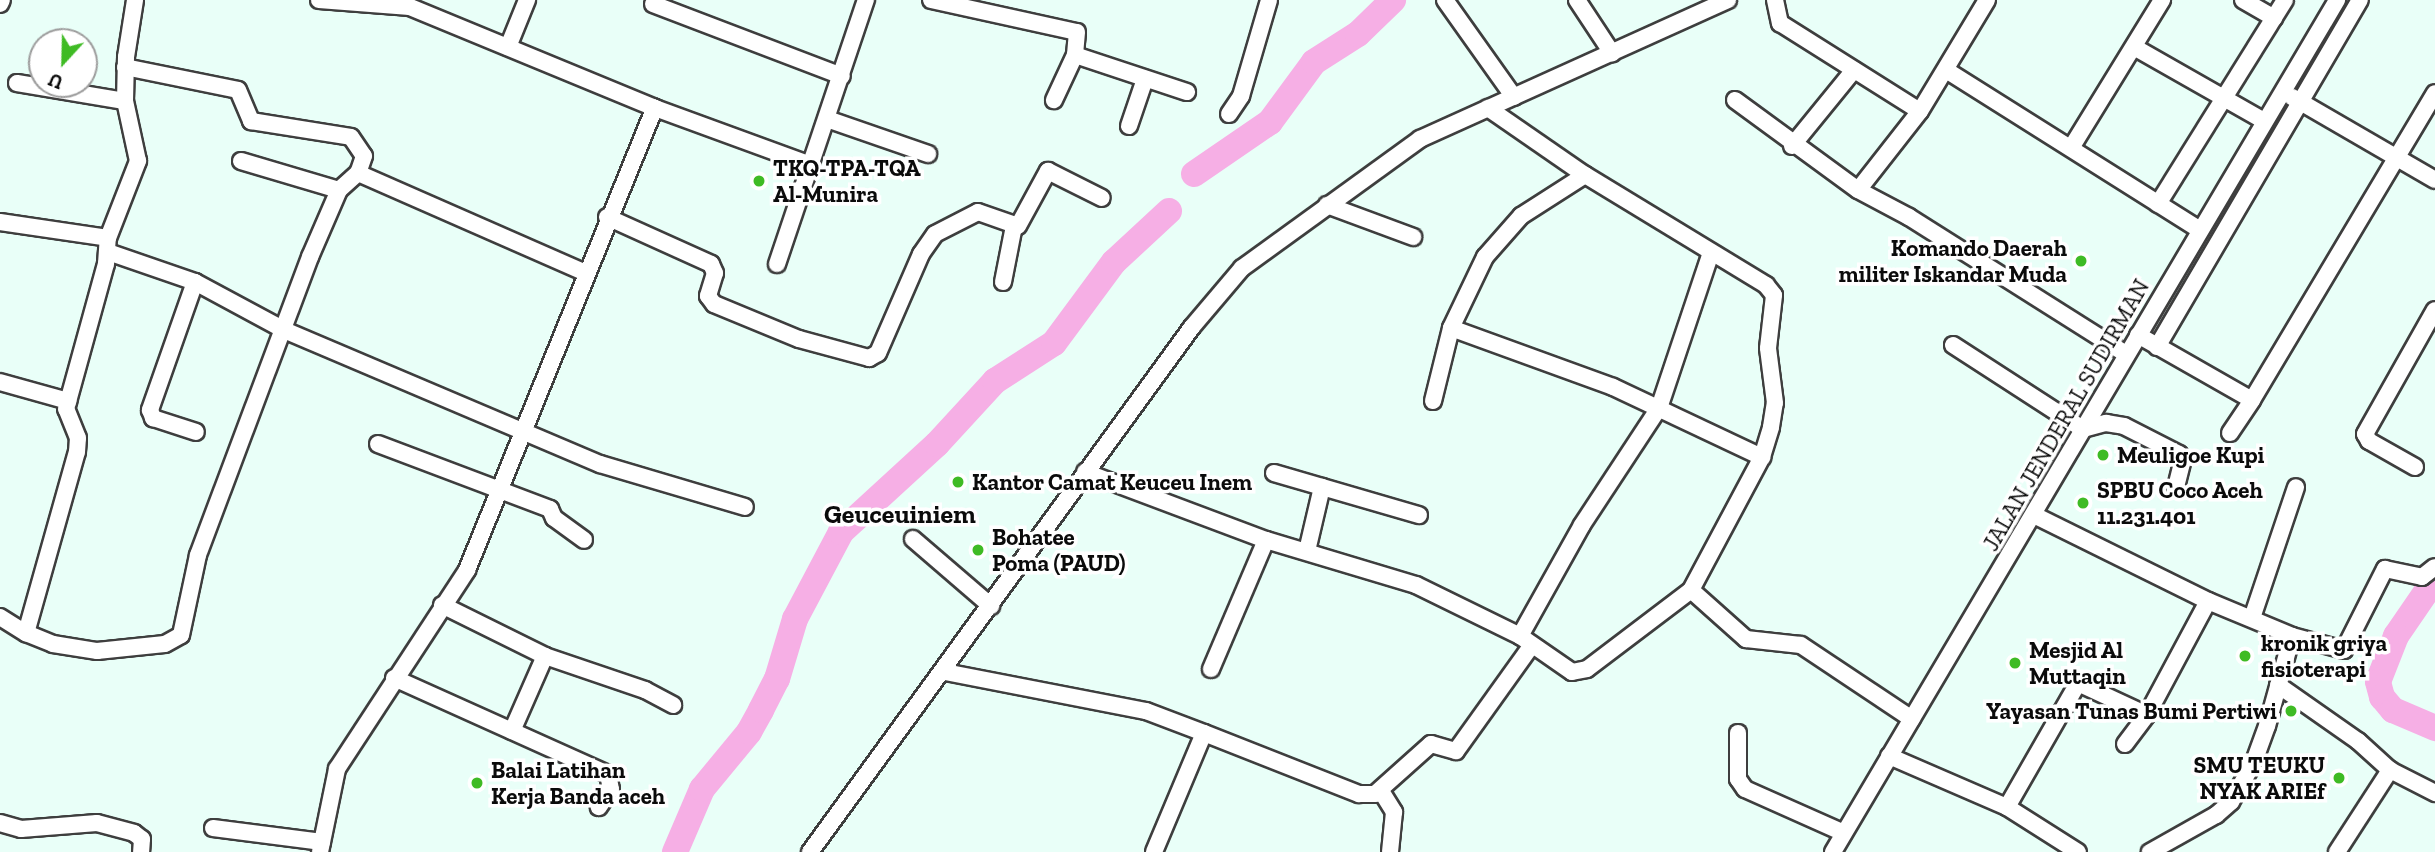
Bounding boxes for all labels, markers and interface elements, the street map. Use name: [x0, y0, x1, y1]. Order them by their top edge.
north arrow: [28, 28, 98, 98]
text: U: [45, 68, 66, 94]
place label: TKQ-TPA-TQA Al-Munira: [773, 154, 921, 208]
marker: TKQ-TPA-TQA Al-Munira: [751, 173, 767, 189]
place label: Komando Daerah militer Iskandar Muda: [1838, 234, 2067, 288]
marker: Komando Daerah militer Iskandar Muda: [2073, 253, 2089, 269]
street label: JALAN JENDERAL SUDIRMAN: [1977, 274, 2155, 556]
place label: Meuligoe Kupi: [2117, 441, 2264, 469]
marker: Meuligoe Kupi: [2095, 447, 2111, 463]
place label: Kantor Camat Keuceu Inem: [972, 468, 1253, 496]
marker: Kantor Camat Keuceu Inem: [950, 474, 966, 490]
place label: SPBU Coco Aceh 11.231.401: [2097, 476, 2263, 530]
marker: SPBU Coco Aceh 11.231.401: [2075, 495, 2091, 511]
district label: Geuceuiniem: [824, 499, 976, 531]
place label: Bohatee Poma (PAUD): [992, 523, 1126, 577]
marker: Bohatee Poma (PAUD): [970, 542, 986, 558]
place label: kronik griya fisioterapi: [2261, 629, 2387, 683]
place label: Mesjid Al Muttaqin: [2029, 636, 2126, 690]
marker: kronik griya fisioterapi: [2235, 646, 2255, 666]
marker: Mesjid Al Muttaqin: [2007, 655, 2023, 671]
place label: Yayasan Tunas Bumi Pertiwi: [1986, 697, 2277, 725]
marker: Yayasan Tunas Bumi Pertiwi: [2283, 703, 2299, 719]
place label: SMU TEUKU NYAK ARIEf: [2193, 751, 2325, 805]
place label: Balai Latihan Kerja Banda aceh: [491, 756, 665, 810]
marker: SMU TEUKU NYAK ARIEf: [2331, 770, 2347, 786]
marker: Balai Latihan Kerja Banda aceh: [469, 775, 485, 791]

